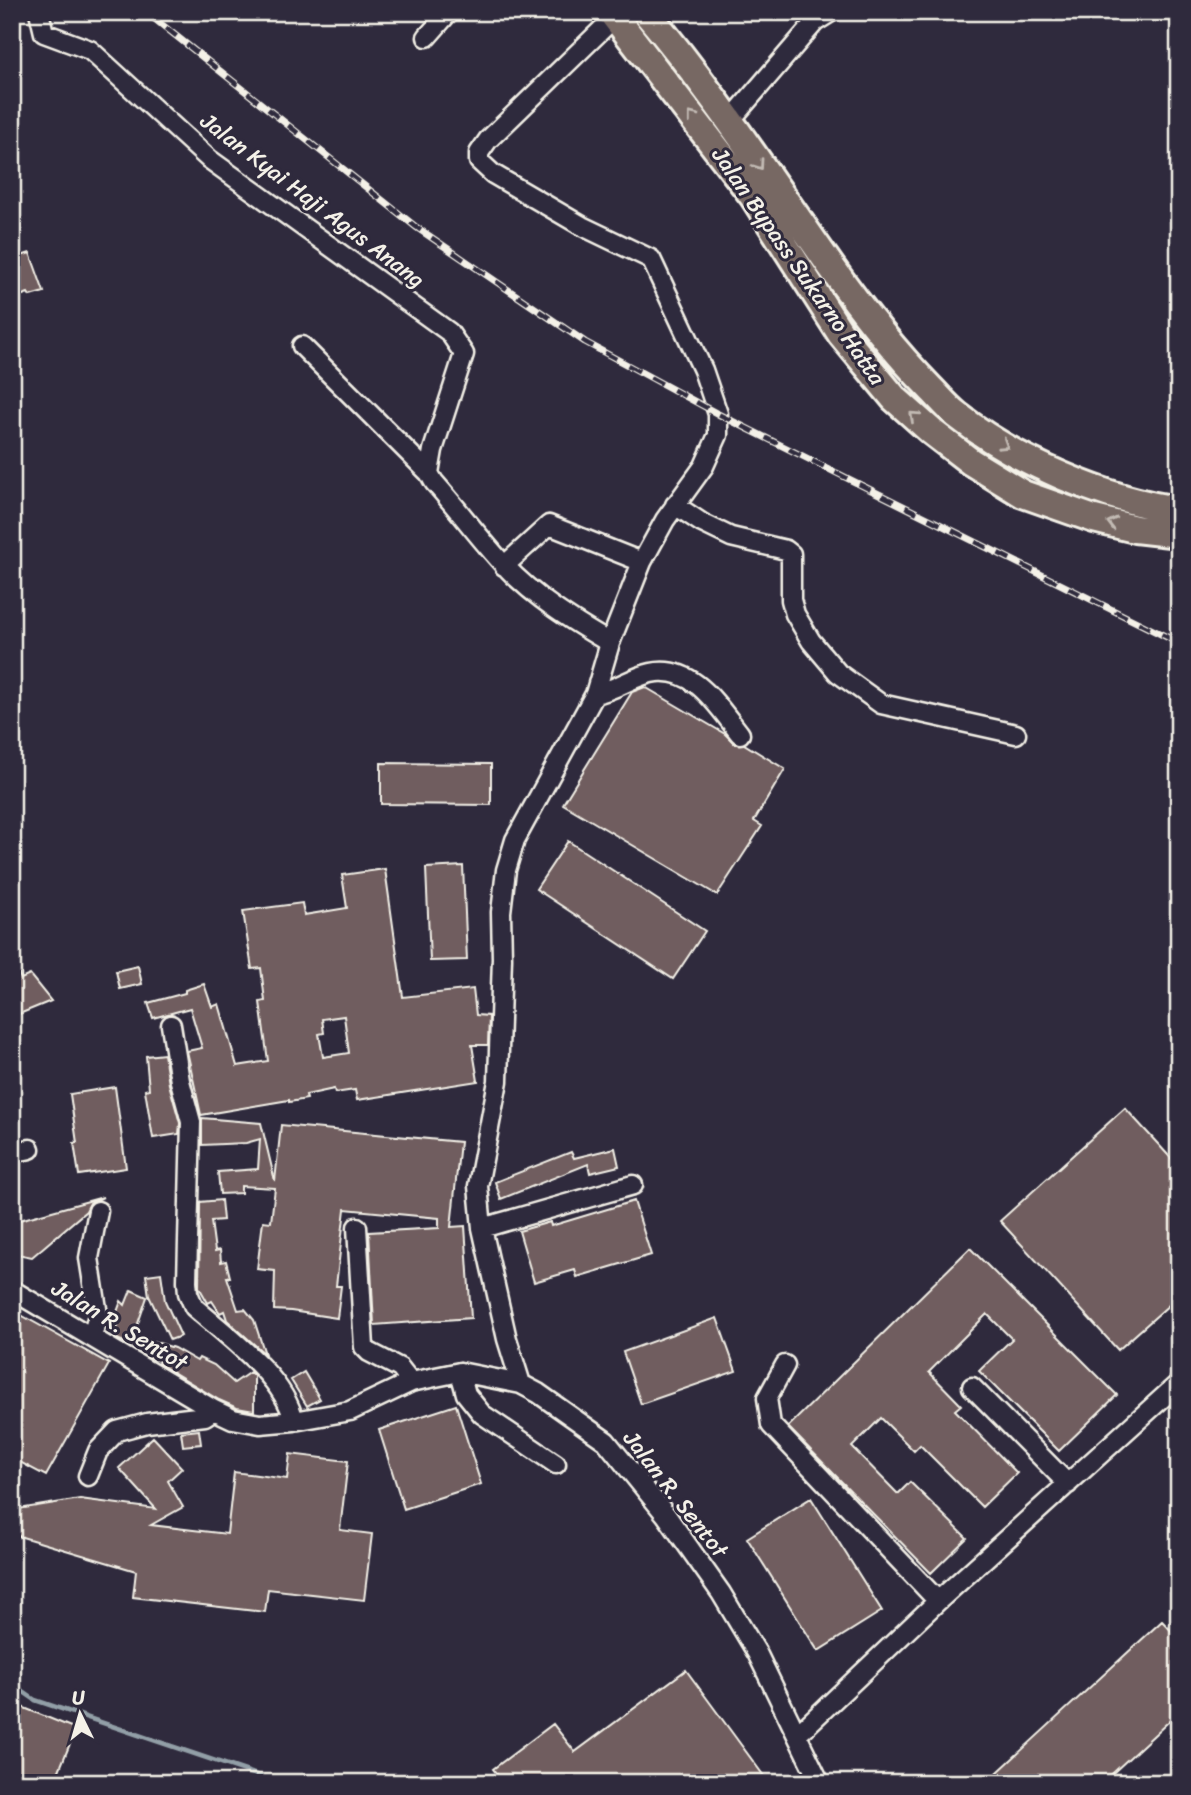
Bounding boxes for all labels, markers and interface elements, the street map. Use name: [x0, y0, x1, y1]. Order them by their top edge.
street label: Jalan Kyai Haji Agus Anang: [190, 101, 434, 299]
one-way arrow: [687, 111, 700, 124]
street label: Jalan Bypass Sukarno Hatta: [700, 138, 897, 394]
one-way arrow: [751, 157, 763, 170]
one-way arrow: [909, 412, 922, 424]
one-way arrow: [996, 436, 1009, 449]
one-way arrow: [1106, 517, 1118, 531]
street label: Jalan R. Sentot: [43, 1268, 197, 1383]
street label: Jalan R. Sentot: [612, 1421, 740, 1569]
north arrow: [46, 1680, 116, 1750]
text: U: [71, 1680, 88, 1715]

